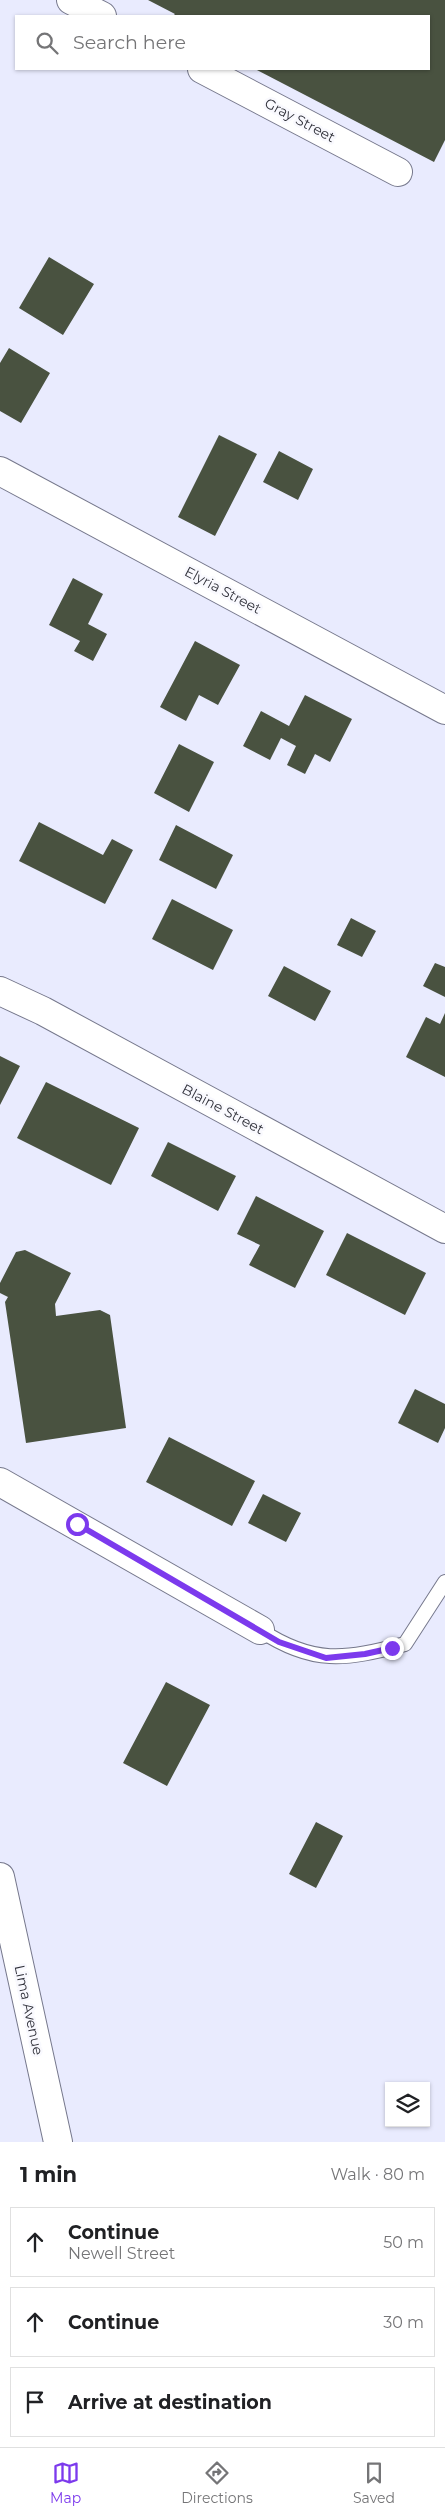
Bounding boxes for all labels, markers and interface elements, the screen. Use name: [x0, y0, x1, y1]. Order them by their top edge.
search box: [15, 15, 430, 70]
icon: search: [33, 29, 61, 57]
text: Search here: [73, 31, 186, 54]
street label: Gray Street: [262, 94, 339, 146]
street label: Elyria Street: [182, 562, 265, 618]
street label: Blaine Street: [179, 1080, 267, 1138]
route start: [66, 1513, 89, 1536]
route end: [381, 1637, 404, 1660]
street label: Lima Avenue: [11, 1963, 47, 2057]
map controls: [385, 2082, 430, 2127]
button: layers: [385, 2082, 430, 2127]
text: 1 min: [20, 2162, 77, 2187]
text: Walk · 80 m: [330, 2165, 425, 2184]
text: Continue: [68, 2221, 159, 2244]
icon: ahead: [21, 2228, 49, 2256]
text: 50 m: [383, 2233, 424, 2252]
text: Newell Street: [68, 2244, 175, 2263]
icon: ahead: [21, 2308, 49, 2336]
text: Continue: [68, 2311, 159, 2334]
text: 30 m: [383, 2313, 424, 2332]
icon: arrive: [21, 2388, 49, 2416]
text: Arrive at destination: [68, 2391, 272, 2414]
tab: Map: [50, 2459, 81, 2507]
tab: Directions: [181, 2459, 253, 2507]
tab: Saved: [353, 2459, 395, 2507]

